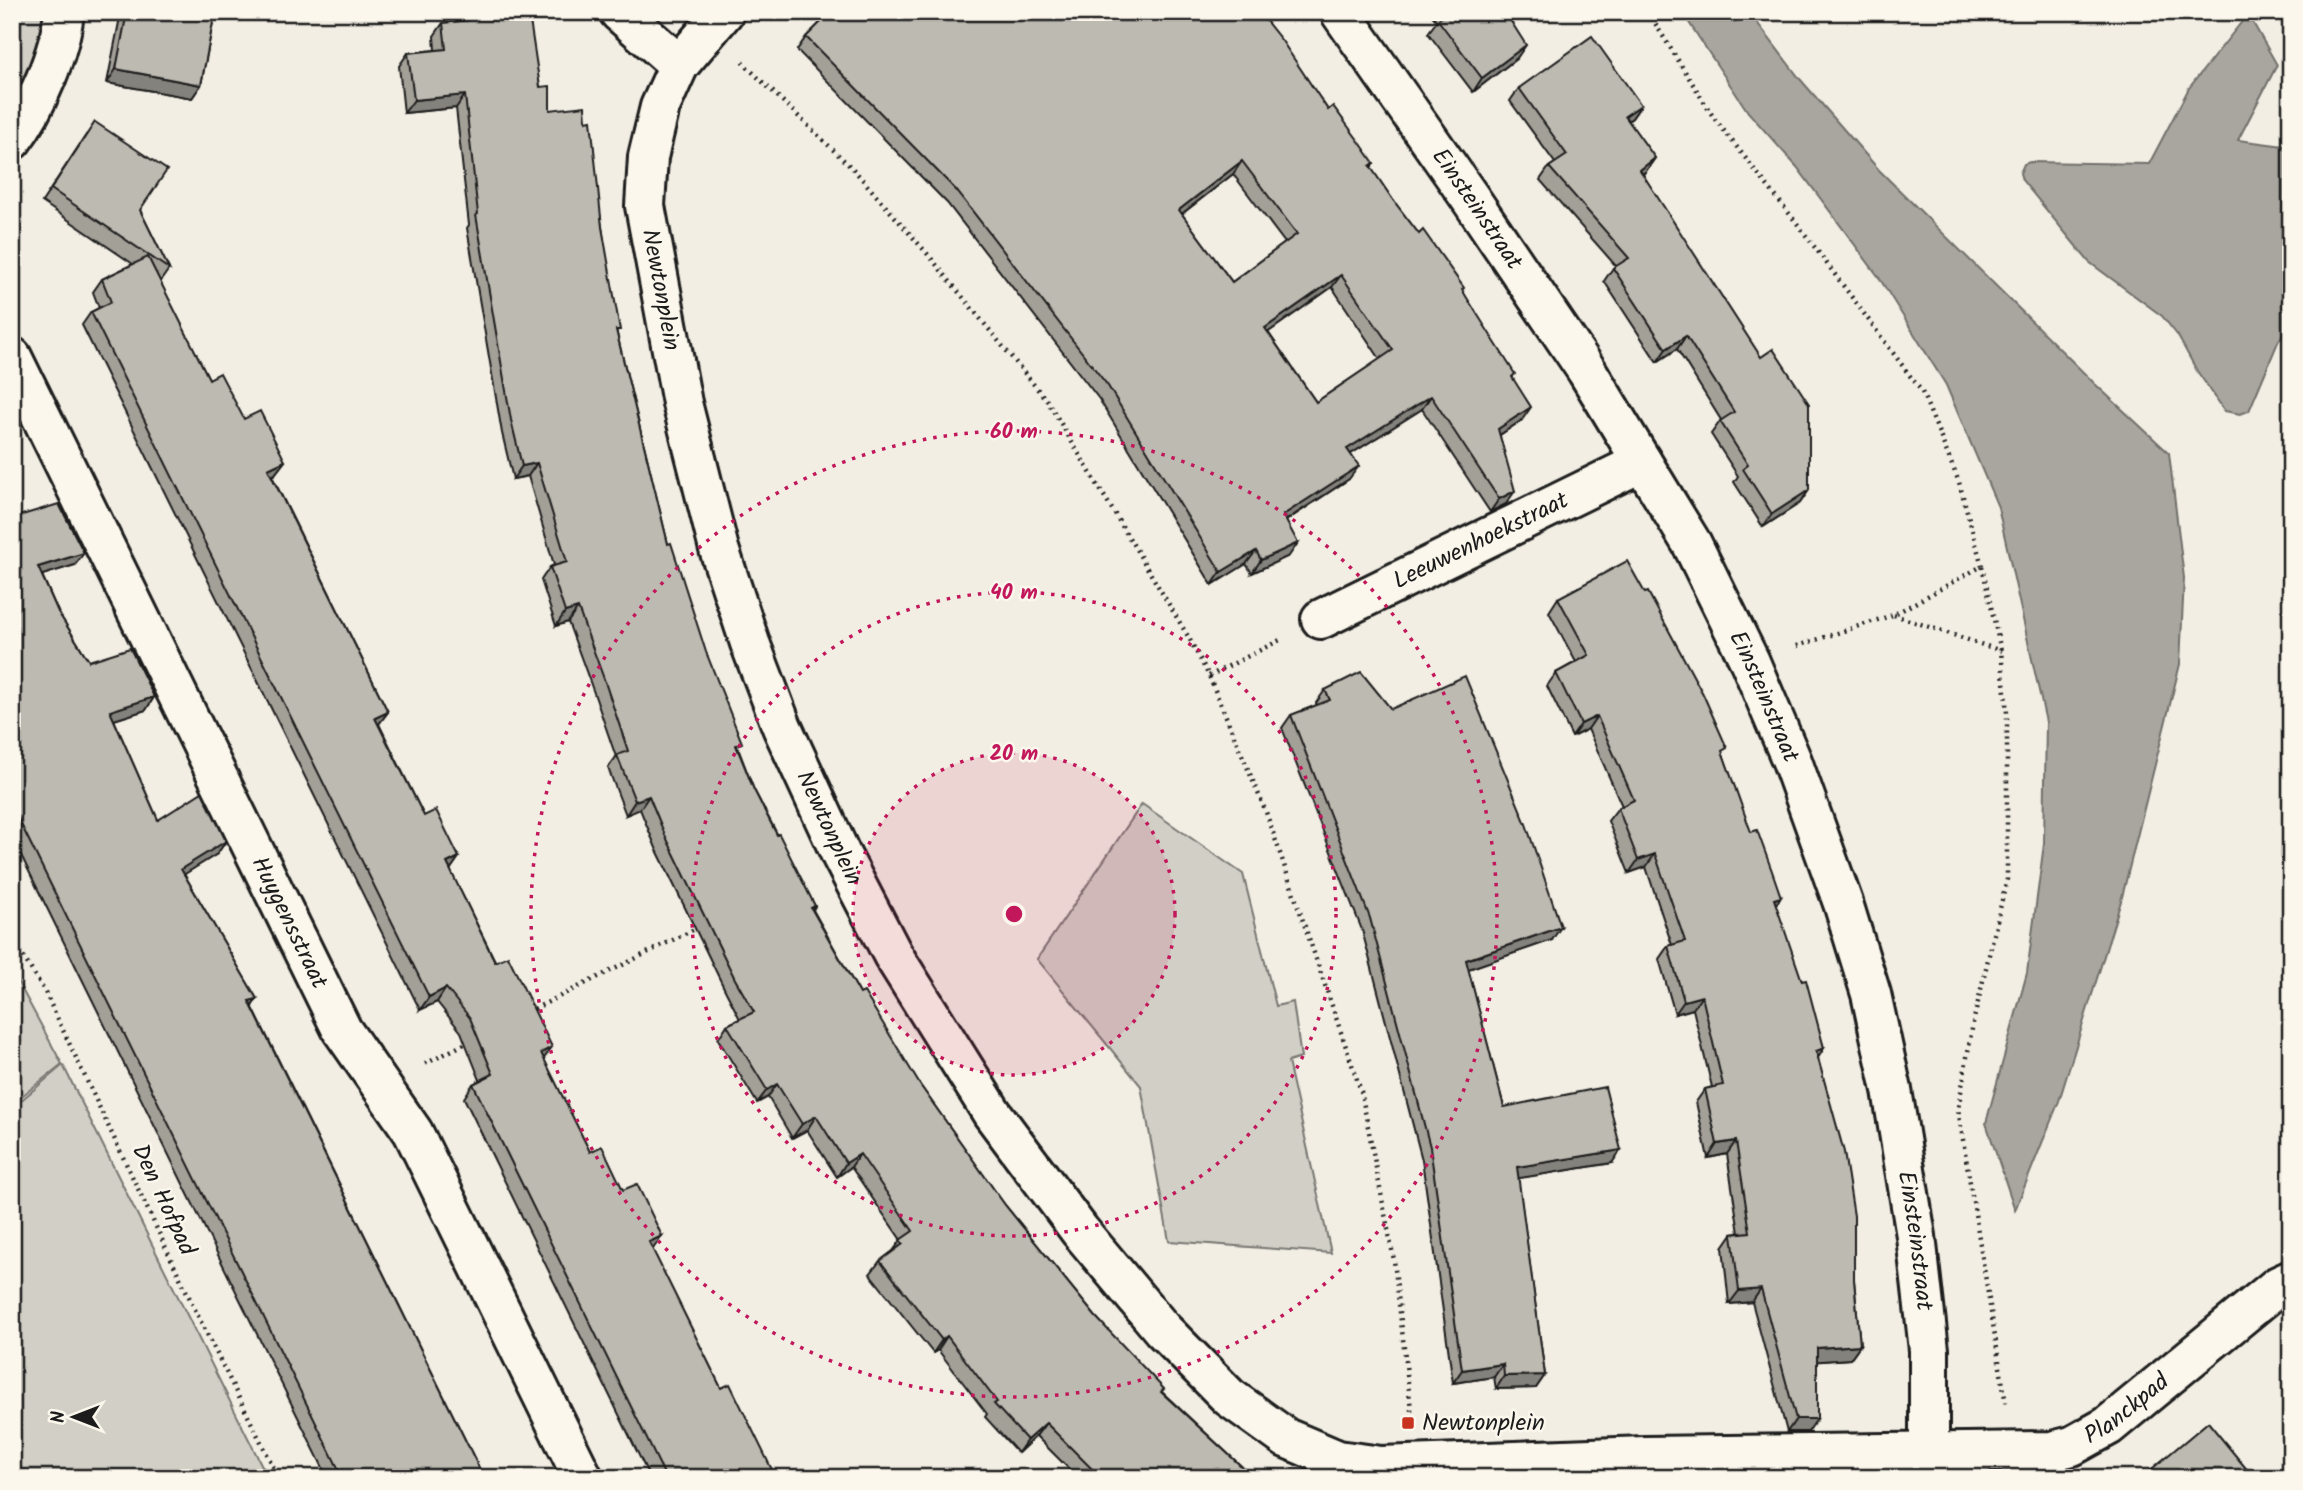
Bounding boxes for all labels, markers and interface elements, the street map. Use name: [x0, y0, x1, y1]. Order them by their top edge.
street label: Einsteinstraat: [1421, 140, 1533, 279]
street label: Newtonplein: [630, 226, 691, 354]
text: 60 m: [990, 416, 1038, 449]
street label: Leeuwenhoekstraat: [1386, 481, 1576, 600]
text: 40 m: [990, 577, 1038, 610]
street label: Einsteinstraat: [1718, 624, 1810, 769]
text: 20 m: [990, 738, 1038, 771]
street label: Newtonplein: [785, 764, 873, 892]
street label: Huygensstraat: [240, 850, 339, 996]
centre of rings: [1002, 902, 1026, 926]
street label: Den Hofpad: [120, 1138, 206, 1263]
street label: Einsteinstraat: [1886, 1168, 1944, 1313]
street label: Planckpad: [2077, 1363, 2179, 1455]
north arrow: [38, 1382, 108, 1452]
place label: Newtonplein: [1422, 1404, 1545, 1443]
text: N: [44, 1411, 74, 1423]
marker: Newtonplein: [1400, 1415, 1416, 1431]

